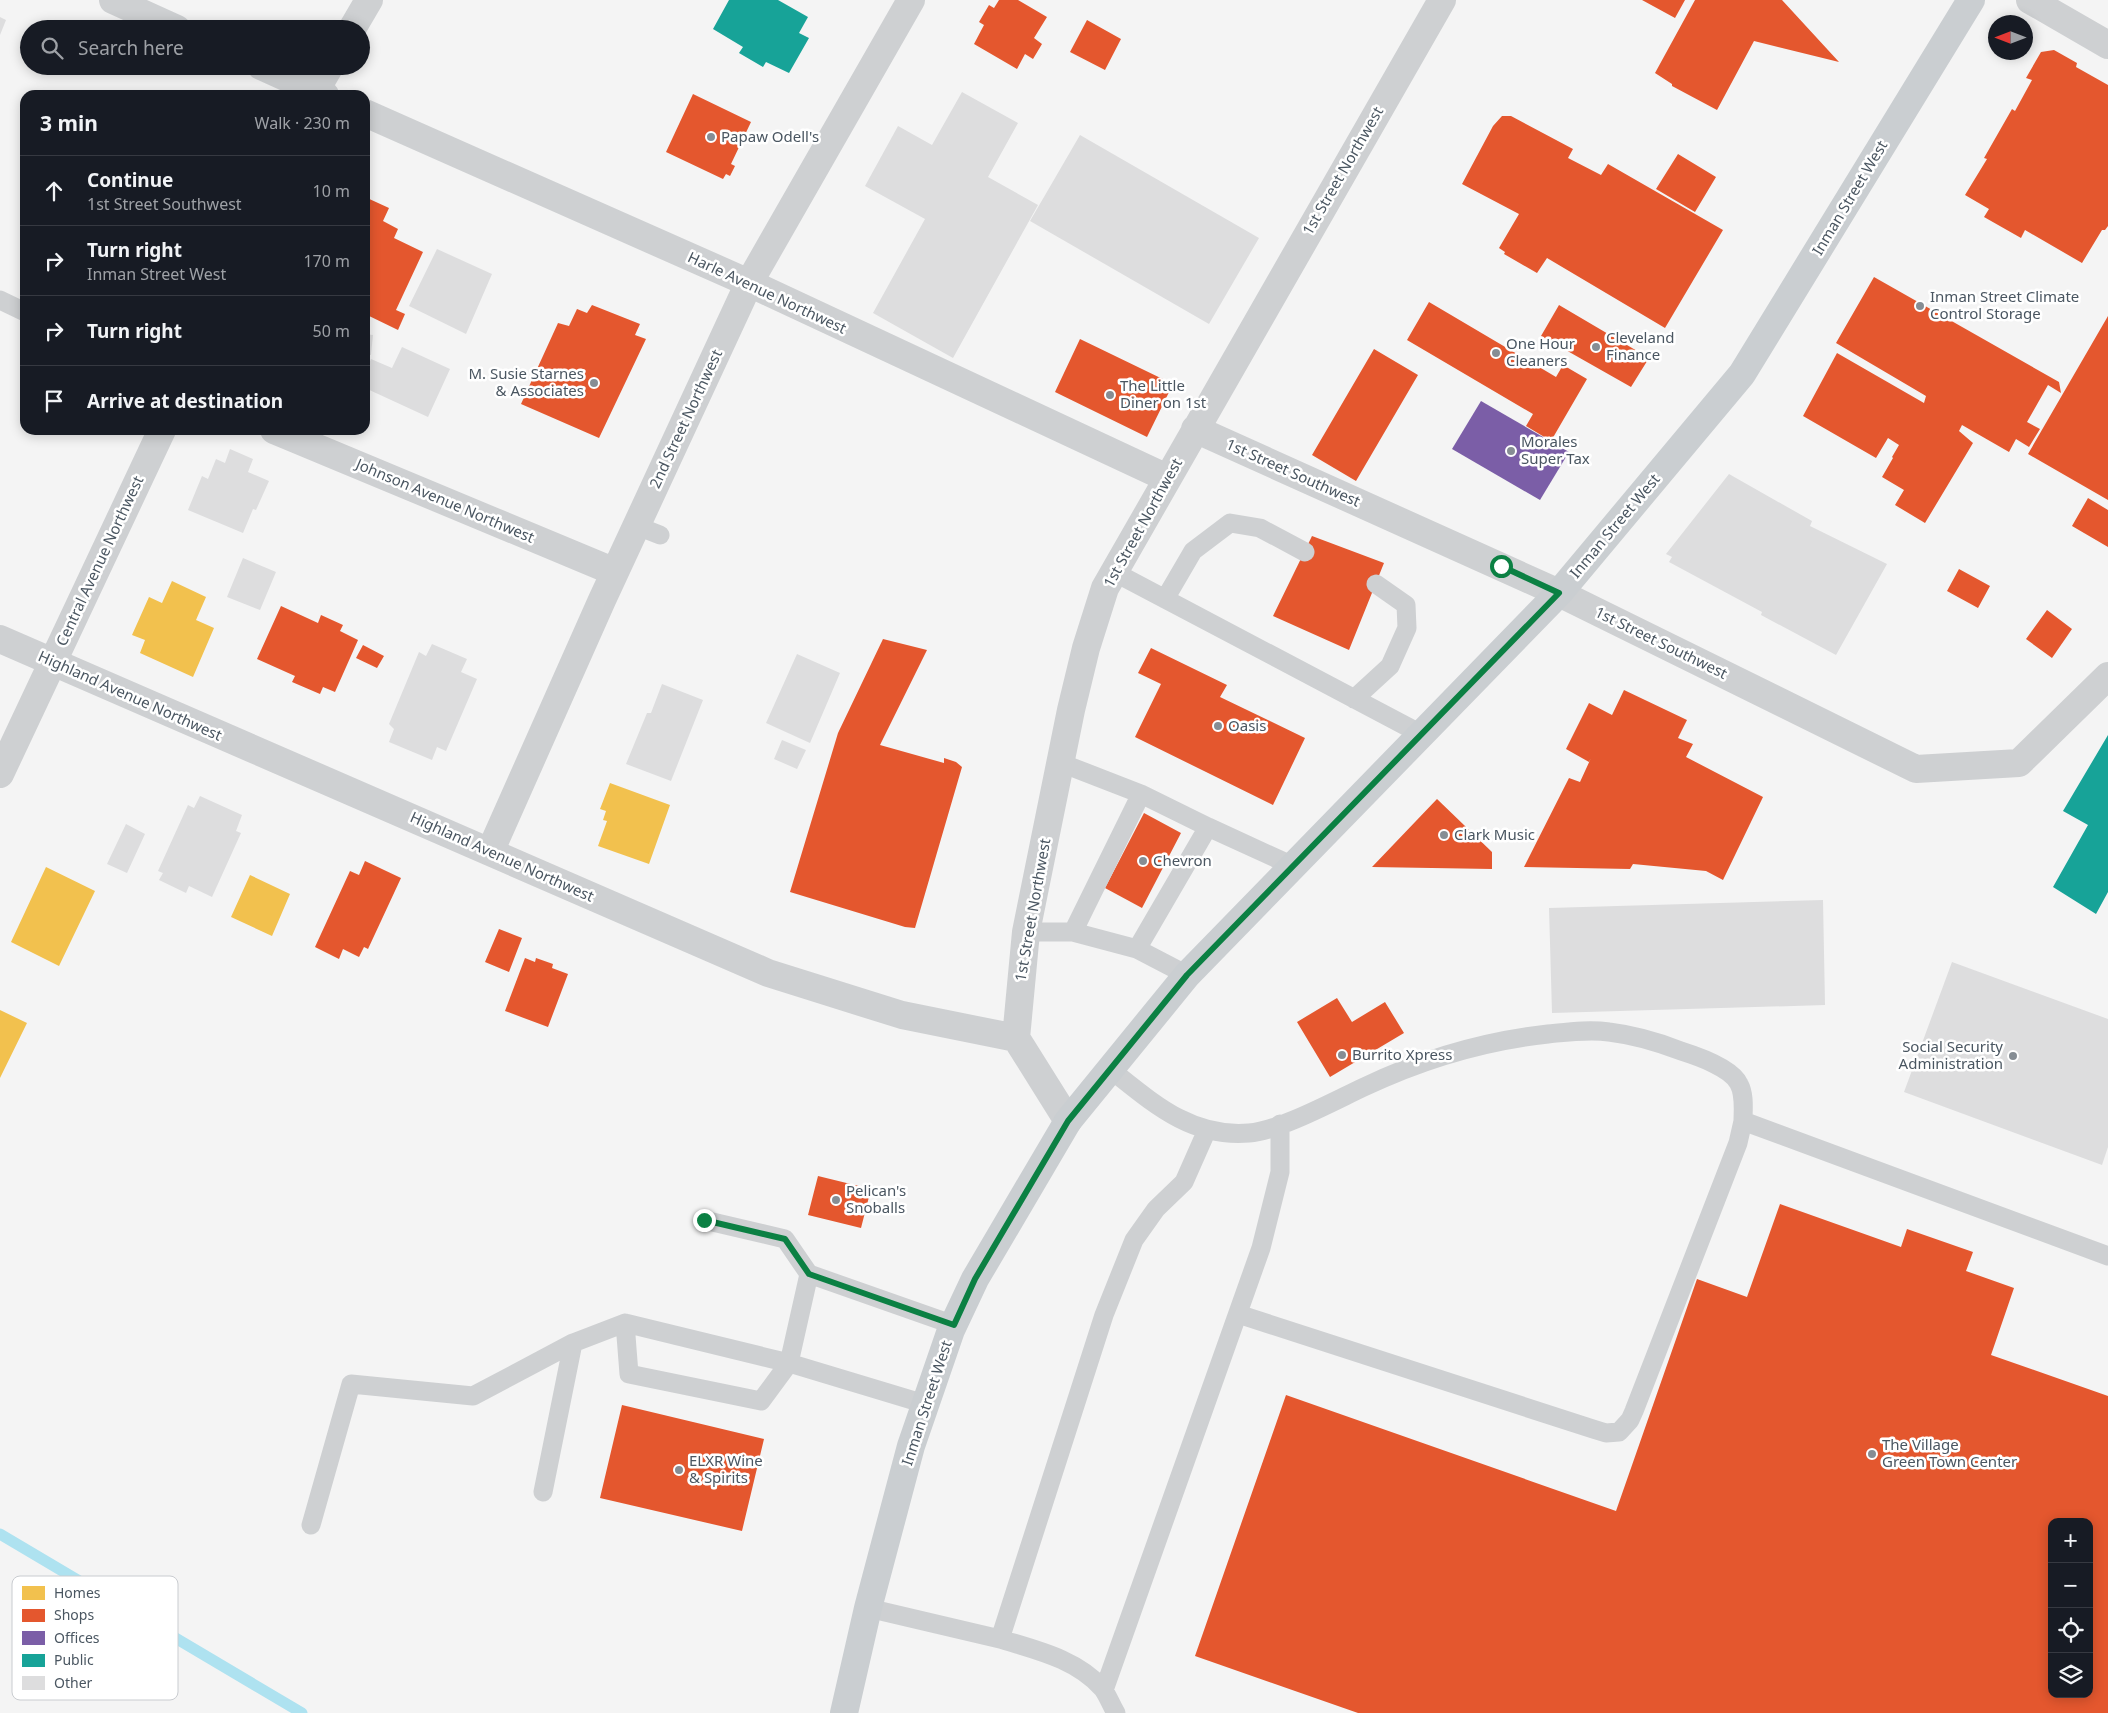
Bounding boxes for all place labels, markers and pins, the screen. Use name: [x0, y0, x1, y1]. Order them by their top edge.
place label: Papaw Odell's: [721, 126, 819, 146]
marker: Papaw Odell's: [705, 131, 717, 143]
place label: Inman Street Climate Control Storage: [1930, 286, 2079, 323]
marker: Inman Street Climate Control Storage: [1914, 300, 1926, 312]
place label: Cleveland Finance: [1606, 327, 1674, 364]
place label: One Hour Cleaners: [1506, 333, 1575, 370]
marker: Cleveland Finance: [1590, 341, 1602, 353]
marker: One Hour Cleaners: [1490, 347, 1502, 359]
place label: M. Susie Starnes & Associates: [468, 363, 584, 400]
place label: The Little Diner on 1st: [1120, 375, 1207, 412]
marker: M. Susie Starnes & Associates: [588, 377, 600, 389]
marker: The Little Diner on 1st: [1104, 389, 1116, 401]
place label: Morales Super Tax: [1521, 431, 1590, 468]
marker: Morales Super Tax: [1505, 445, 1517, 457]
place label: Oasis: [1228, 715, 1266, 735]
marker: Oasis: [1212, 720, 1224, 732]
place label: Clark Music: [1454, 824, 1535, 844]
marker: Clark Music: [1438, 829, 1450, 841]
place label: Chevron: [1153, 850, 1212, 870]
marker: Chevron: [1137, 855, 1149, 867]
place label: Social Security Administration: [1899, 1036, 2003, 1073]
place label: Burrito Xpress: [1352, 1044, 1452, 1064]
marker: Burrito Xpress: [1336, 1049, 1348, 1061]
marker: Social Security Administration: [2007, 1050, 2019, 1062]
place label: Pelican's Snoballs: [846, 1180, 906, 1217]
marker: Pelican's Snoballs: [830, 1194, 842, 1206]
place label: The Village Green Town Center: [1882, 1434, 2017, 1471]
marker: The Village Green Town Center: [1866, 1448, 1878, 1460]
place label: ELXR Wine & Spirits: [689, 1450, 763, 1487]
marker: ELXR Wine & Spirits: [673, 1464, 685, 1476]

